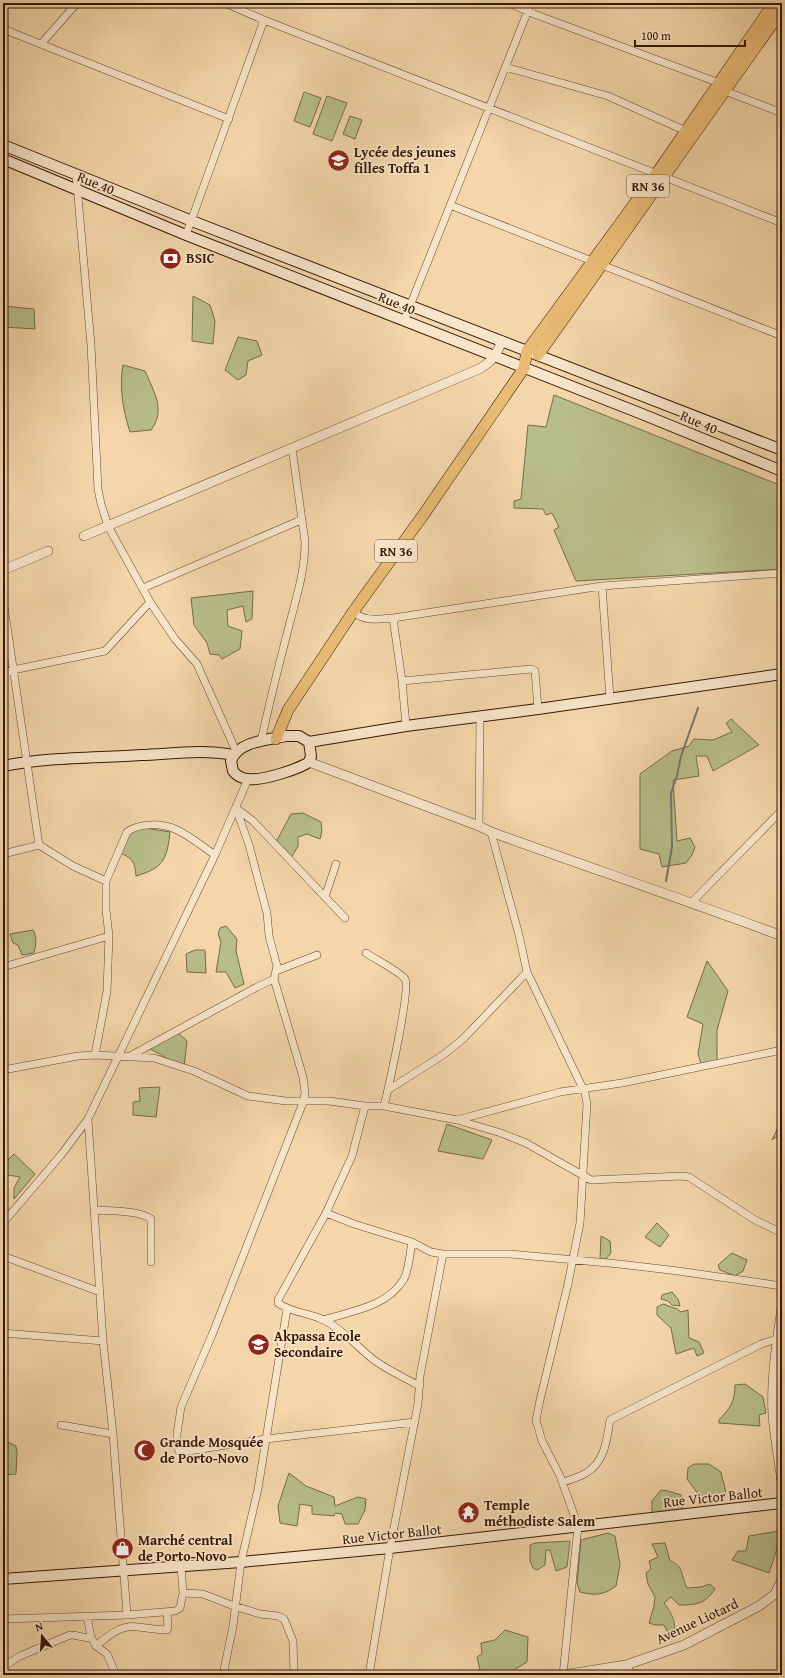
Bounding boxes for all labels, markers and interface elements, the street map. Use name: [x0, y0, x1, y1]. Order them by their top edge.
scale bar: [635, 22, 745, 48]
text: 100 m: [641, 27, 671, 44]
place label: Lycée des jeunes filles Toffa 1: [354, 142, 456, 178]
school or university icon: Lycée des jeunes filles Toffa 1: [326, 147, 352, 173]
street label: Rue 40: [74, 166, 118, 200]
road number: RN 36: [627, 175, 669, 197]
bank icon: BSIC: [157, 245, 183, 271]
place label: BSIC: [186, 248, 215, 268]
street label: Rue 40: [375, 286, 419, 320]
street label: Rue 40: [677, 405, 721, 439]
road number: RN 36: [375, 540, 417, 562]
place label: Akpassa Ecole Secondaire: [274, 1326, 361, 1362]
school or university icon: Akpassa Ecole Secondaire: [245, 1331, 271, 1357]
place label: Grande Mosquée de Porto-Novo: [160, 1432, 263, 1468]
mosque icon: Grande Mosquée de Porto-Novo: [131, 1437, 157, 1463]
street label: Rue Victor Ballot: [662, 1482, 764, 1512]
place label: Temple méthodiste Salem: [484, 1495, 595, 1531]
temple icon: Temple méthodiste Salem: [456, 1500, 482, 1526]
street label: Rue Victor Ballot: [341, 1519, 443, 1549]
place label: Marché central de Porto-Novo: [138, 1530, 233, 1566]
shop icon: Marché central de Porto-Novo: [109, 1535, 135, 1561]
street label: Avenue Liotard: [653, 1593, 742, 1649]
north arrow: [22, 1616, 62, 1656]
text: N: [33, 1618, 45, 1635]

